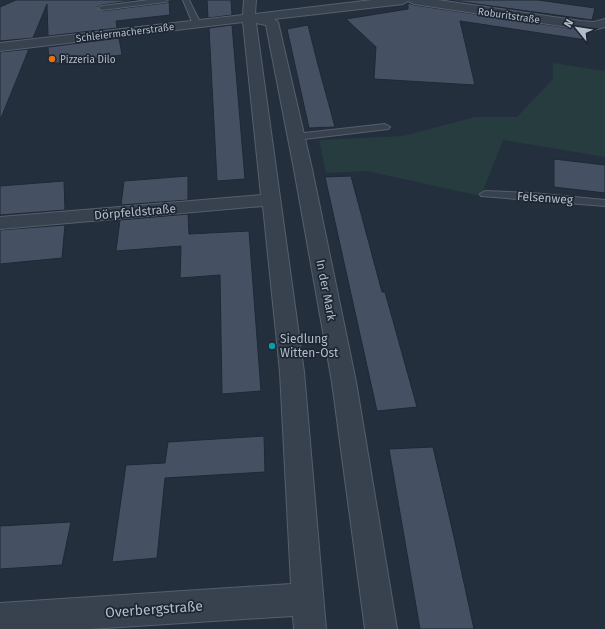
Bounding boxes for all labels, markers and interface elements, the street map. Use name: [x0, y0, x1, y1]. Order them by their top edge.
street label: Roburitstraße: [477, 6, 541, 26]
north arrow: [557, 8, 597, 48]
text: N: [561, 17, 576, 30]
street label: Schleiermacherstraße: [75, 21, 175, 45]
marker: Pizzeria Dilo: [47, 54, 57, 64]
place label: Pizzeria Dilo: [60, 54, 116, 66]
street label: Felsenweg: [517, 189, 574, 207]
street label: Dörpfeldstraße: [94, 201, 176, 223]
street label: In der Mark: [313, 258, 339, 323]
place label: Siedlung Witten-Ost: [280, 332, 339, 360]
marker: Siedlung Witten-Ost: [267, 341, 277, 351]
street label: Overbergstraße: [105, 598, 203, 621]

